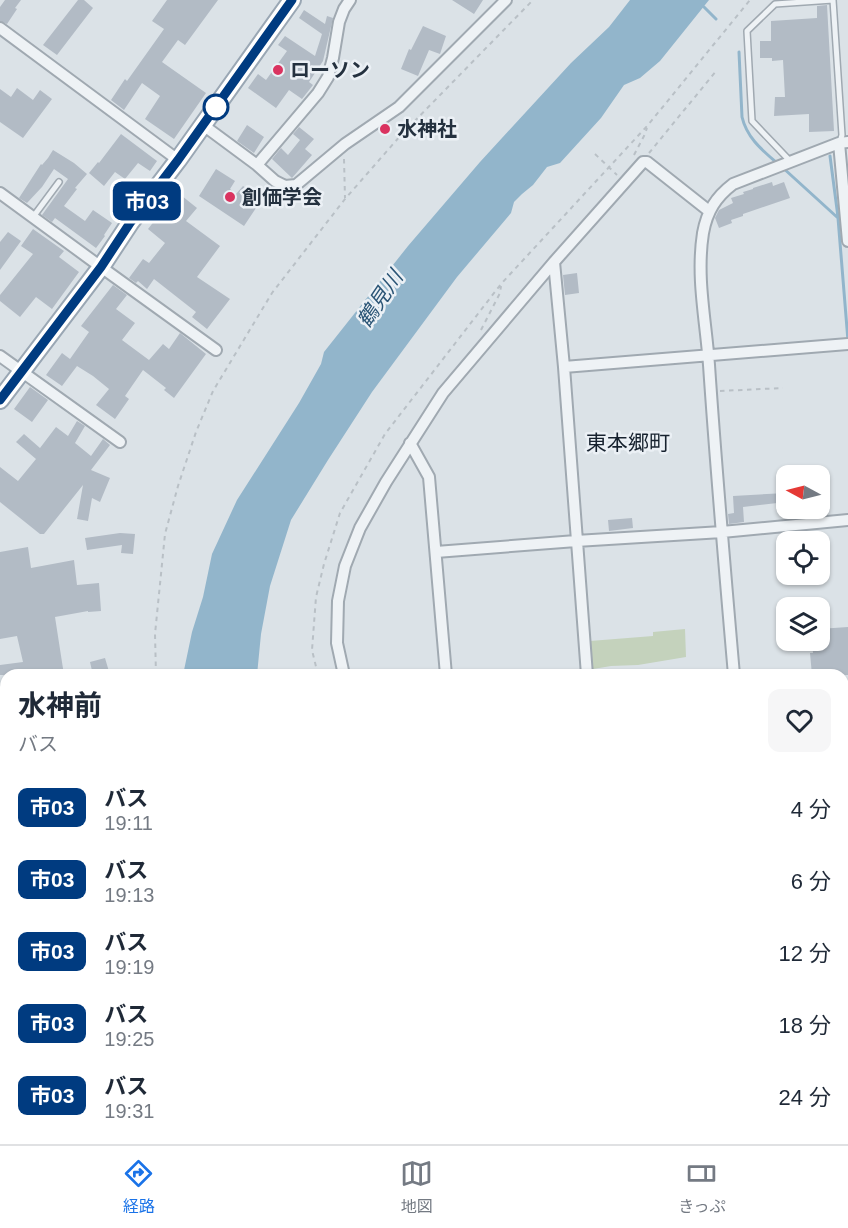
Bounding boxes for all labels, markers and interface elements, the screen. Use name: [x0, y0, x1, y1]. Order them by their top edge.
place label: ローソン: [290, 59, 370, 81]
marker: ローソン: [271, 63, 285, 77]
unlabelled marker: [203, 94, 229, 120]
place label: 水神社: [397, 118, 457, 140]
marker: 水神社: [378, 122, 392, 136]
line badge: 市03: [112, 182, 182, 220]
place label: 創価学会: [242, 186, 322, 208]
text: 市03: [125, 190, 169, 213]
marker: 創価学会: [223, 190, 237, 204]
water label: 鶴見川: [352, 265, 408, 331]
district label: 東本郷町: [586, 431, 670, 454]
north arrow: [776, 465, 830, 519]
map controls: [776, 465, 830, 651]
button: locate: [776, 531, 830, 585]
button: layers: [776, 597, 830, 651]
button: heart: [768, 689, 831, 752]
text: 水神前: [18, 690, 102, 721]
text: バス: [18, 733, 58, 755]
text: バス: [104, 786, 148, 811]
text: 市03: [30, 796, 74, 819]
text: 4 分: [791, 797, 831, 822]
text: 19:11: [104, 812, 153, 834]
text: バス: [104, 858, 148, 883]
text: 市03: [30, 868, 74, 891]
text: 6 分: [791, 869, 831, 894]
text: 19:13: [104, 884, 154, 906]
text: バス: [104, 930, 148, 955]
text: 市03: [30, 940, 74, 963]
text: 12 分: [778, 941, 831, 966]
text: 19:19: [104, 956, 154, 978]
text: バス: [104, 1002, 148, 1027]
text: 市03: [30, 1012, 74, 1035]
text: 18 分: [778, 1013, 831, 1038]
text: 19:25: [104, 1028, 154, 1050]
text: バス: [104, 1074, 148, 1099]
text: 市03: [30, 1084, 74, 1107]
text: 24 分: [778, 1085, 831, 1110]
text: 19:31: [104, 1100, 154, 1122]
tab: 経路: [122, 1157, 155, 1217]
tab: 地図: [400, 1157, 433, 1217]
tab: きっぷ: [678, 1157, 726, 1217]

